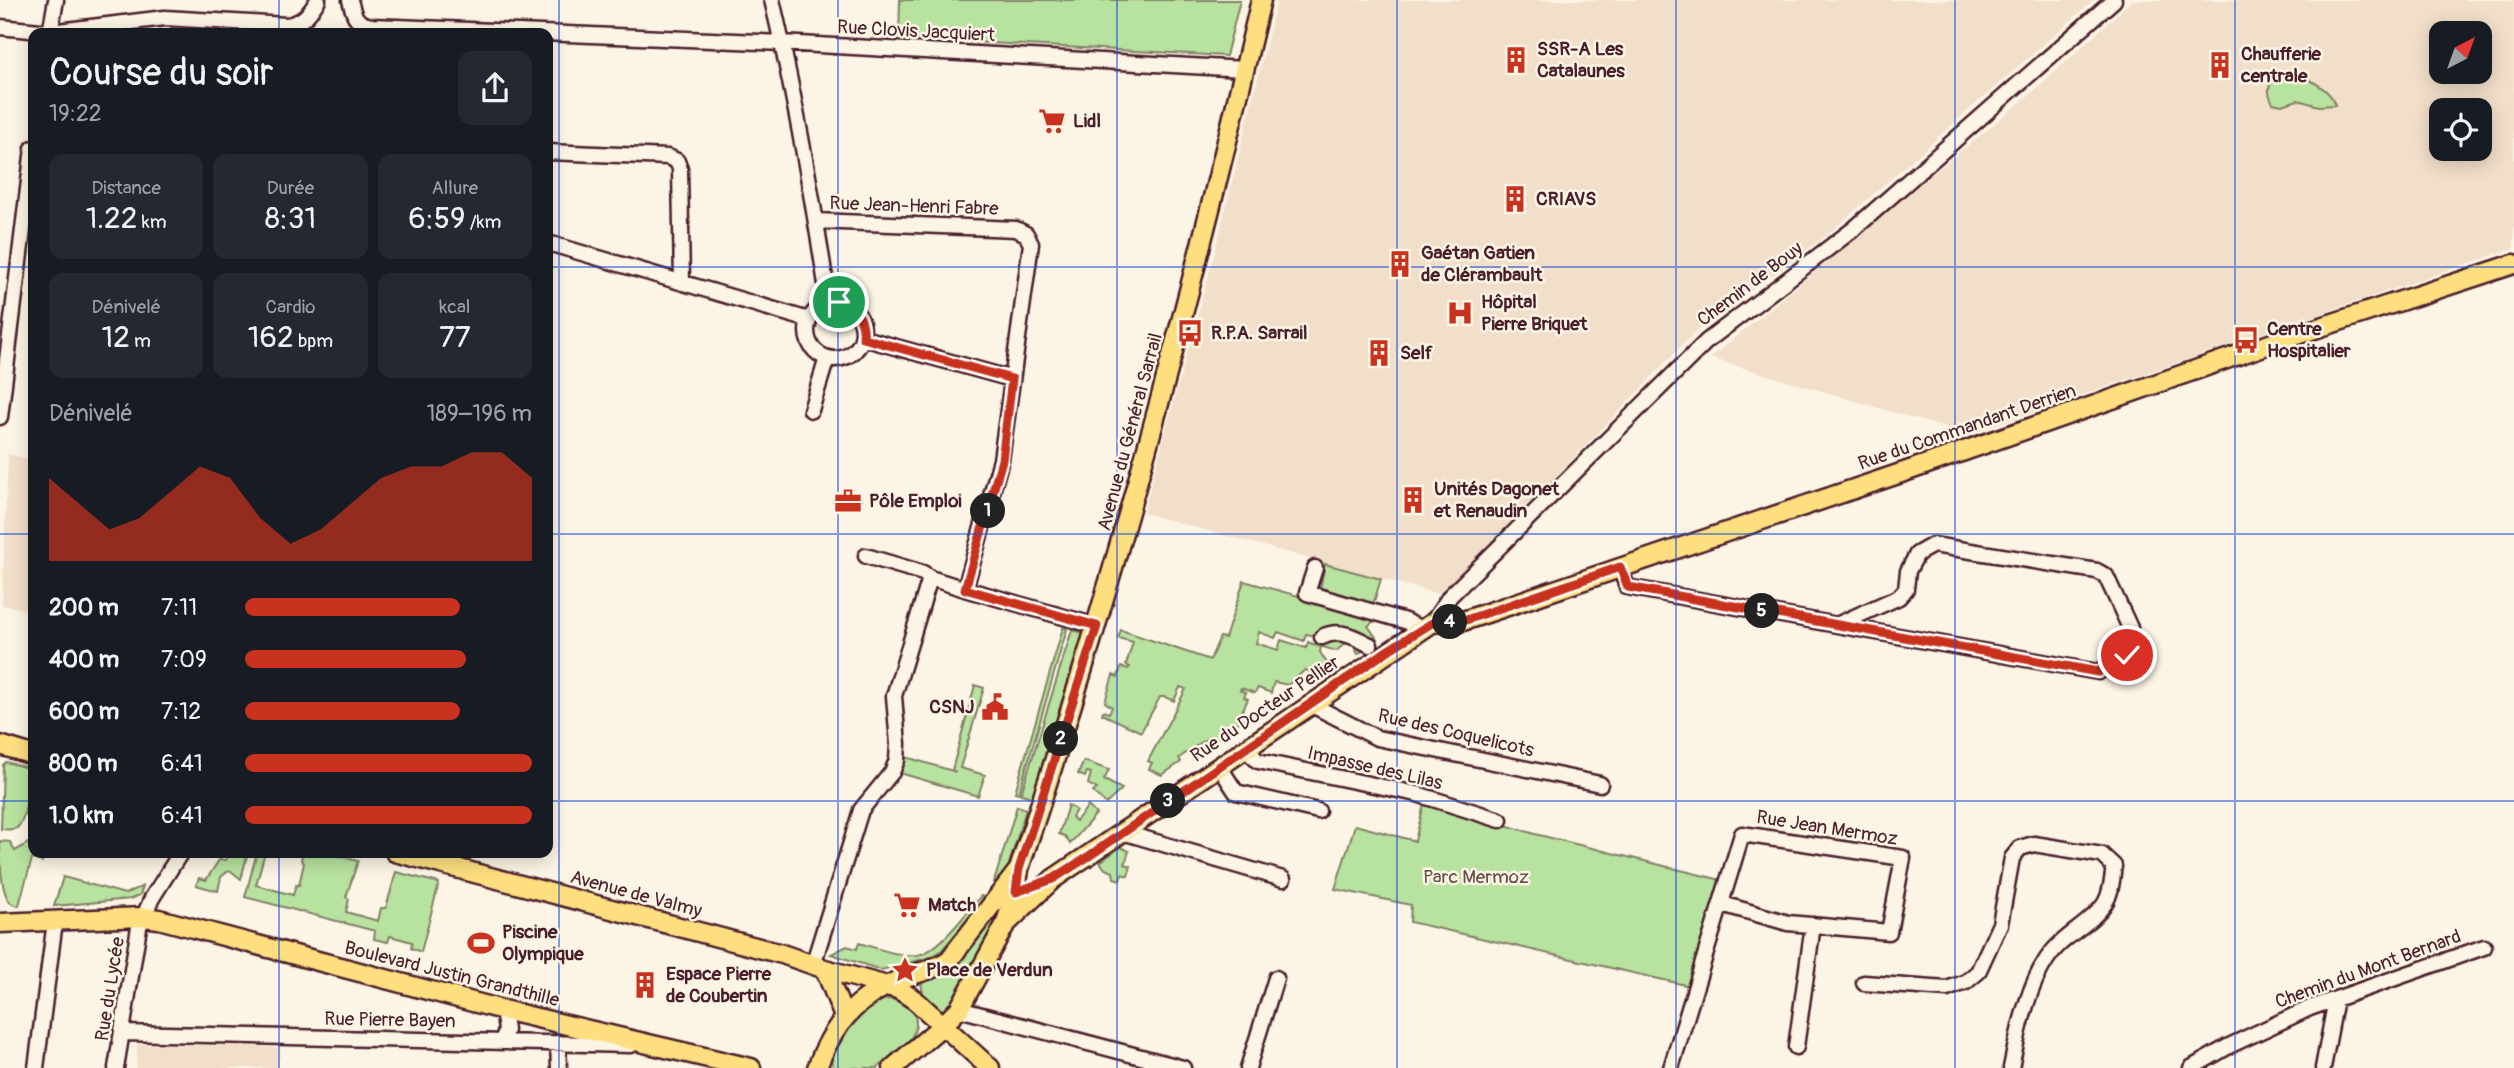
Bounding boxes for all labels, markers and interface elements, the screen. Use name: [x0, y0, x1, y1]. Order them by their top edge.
street label: Rue Clovis Jacquiert: [836, 15, 996, 47]
north arrow: [2429, 21, 2492, 84]
map controls: [2429, 21, 2492, 161]
place label: SSR-A Les Catalaunes: [1537, 37, 1625, 83]
place label: Chaufferie centrale: [2240, 42, 2322, 88]
building icon: SSR-A Les Catalaunes: [1501, 45, 1531, 75]
text: Course du soir: [49, 49, 273, 97]
building icon: Chaufferie centrale: [2205, 50, 2235, 80]
button: share: [458, 51, 532, 125]
button: locate: [2429, 98, 2492, 161]
text: 19:22: [49, 99, 102, 128]
supermarket icon: Lidl: [1037, 106, 1067, 136]
place label: Lidl: [1073, 109, 1101, 133]
text: Distance: [91, 176, 161, 200]
text: Durée: [267, 176, 314, 200]
text: Allure: [431, 176, 478, 200]
building icon: CRIAVS: [1500, 184, 1530, 214]
place label: CRIAVS: [1536, 187, 1596, 211]
street label: Rue Jean-Henri Fabre: [829, 191, 1000, 221]
text: 1.22: [86, 200, 138, 237]
text: 8:31: [265, 200, 316, 237]
text: 6:59: [408, 200, 466, 237]
text: km: [138, 210, 167, 234]
text: /km: [466, 210, 501, 234]
street label: Chemin de Bouy: [1692, 236, 1808, 332]
place label: Gaétan Gatien de Clérambault: [1421, 241, 1544, 287]
building icon: Gaétan Gatien de Clérambault: [1385, 249, 1415, 279]
pin: [809, 272, 869, 332]
icon: arrive: [820, 283, 858, 321]
place label: Hôpital Pierre Briquet: [1481, 290, 1589, 336]
text: Dénivelé: [92, 295, 161, 319]
text: Cardio: [266, 295, 315, 319]
text: kcal: [439, 295, 470, 319]
hospital icon: Hôpital Pierre Briquet: [1445, 298, 1475, 328]
place label: Centre Hospitalier: [2267, 317, 2351, 363]
bus stop icon: R.P.A. Sarrail: [1175, 318, 1205, 348]
text: 12: [101, 319, 130, 356]
text: 162: [248, 319, 294, 356]
text: 77: [439, 319, 471, 356]
place label: R.P.A. Sarrail: [1211, 321, 1307, 345]
bus stop icon: Centre Hospitalier: [2231, 325, 2261, 355]
text: m: [130, 329, 151, 353]
text: bpm: [294, 329, 333, 353]
street label: Avenue du Général Sarrail: [1092, 331, 1168, 533]
building icon: Self: [1364, 338, 1394, 368]
place label: Self: [1400, 341, 1433, 365]
street label: Rue du Commandant Derrien: [1855, 378, 2079, 476]
text: Dénivelé: [49, 399, 133, 428]
text: 189–196 m: [426, 399, 532, 428]
place label: Unités Dagonet et Renaudin: [1433, 477, 1561, 523]
building icon: Unités Dagonet et Renaudin: [1398, 485, 1428, 515]
office icon: Pôle Emploi: [833, 486, 863, 516]
place label: Pôle Emploi: [869, 489, 962, 513]
pin: 1: [970, 494, 1006, 528]
text: 1: [984, 498, 991, 522]
text: 200 m: [49, 593, 119, 622]
text: 7:11: [161, 593, 197, 622]
pin: 5: [1744, 594, 1780, 628]
text: 5: [1756, 598, 1767, 622]
pin: 4: [1432, 604, 1468, 640]
text: 4: [1444, 609, 1455, 633]
pin: [2097, 625, 2157, 685]
icon: check: [2108, 636, 2146, 674]
text: 400 m: [49, 645, 119, 674]
text: 7:09: [161, 645, 207, 674]
street label: Rue du Docteur Pellier: [1186, 650, 1344, 768]
public building icon: CSNJ: [980, 692, 1010, 722]
place label: CSNJ: [929, 695, 974, 719]
text: 600 m: [49, 697, 119, 726]
text: 7:12: [161, 697, 201, 726]
street label: Rue des Coquelicots: [1376, 703, 1537, 763]
pin: 2: [1044, 722, 1078, 756]
text: 2: [1055, 726, 1066, 750]
street label: Impasse des Lilas: [1305, 741, 1445, 795]
text: 800 m: [49, 749, 117, 778]
text: 6:41: [161, 749, 203, 778]
pin: 3: [1150, 784, 1186, 818]
text: 3: [1162, 788, 1173, 812]
text: 1.0 km: [49, 801, 114, 830]
text: 6:41: [161, 801, 203, 830]
street label: Rue Jean Mermoz: [1755, 805, 1899, 851]
street label: Avenue de Valmy: [568, 865, 704, 923]
park label: Parc Mermoz: [1423, 865, 1529, 889]
supermarket icon: Match: [892, 890, 922, 920]
place label: Match: [928, 893, 976, 917]
place label: Piscine Olympique: [502, 920, 584, 966]
street label: Chemin du Mont Bernard: [2272, 924, 2464, 1014]
sports icon: Piscine Olympique: [466, 928, 496, 958]
street label: Rue du Lycée: [90, 935, 130, 1043]
street label: Boulevard Justin Grandthille: [342, 936, 563, 1012]
place icon: Place de Verdun: [890, 955, 920, 985]
place label: Place de Verdun: [926, 958, 1053, 982]
place label: Espace Pierre de Coubertin: [666, 962, 772, 1008]
building icon: Espace Pierre de Coubertin: [630, 970, 660, 1000]
street label: Rue Pierre Bayen: [324, 1007, 456, 1033]

